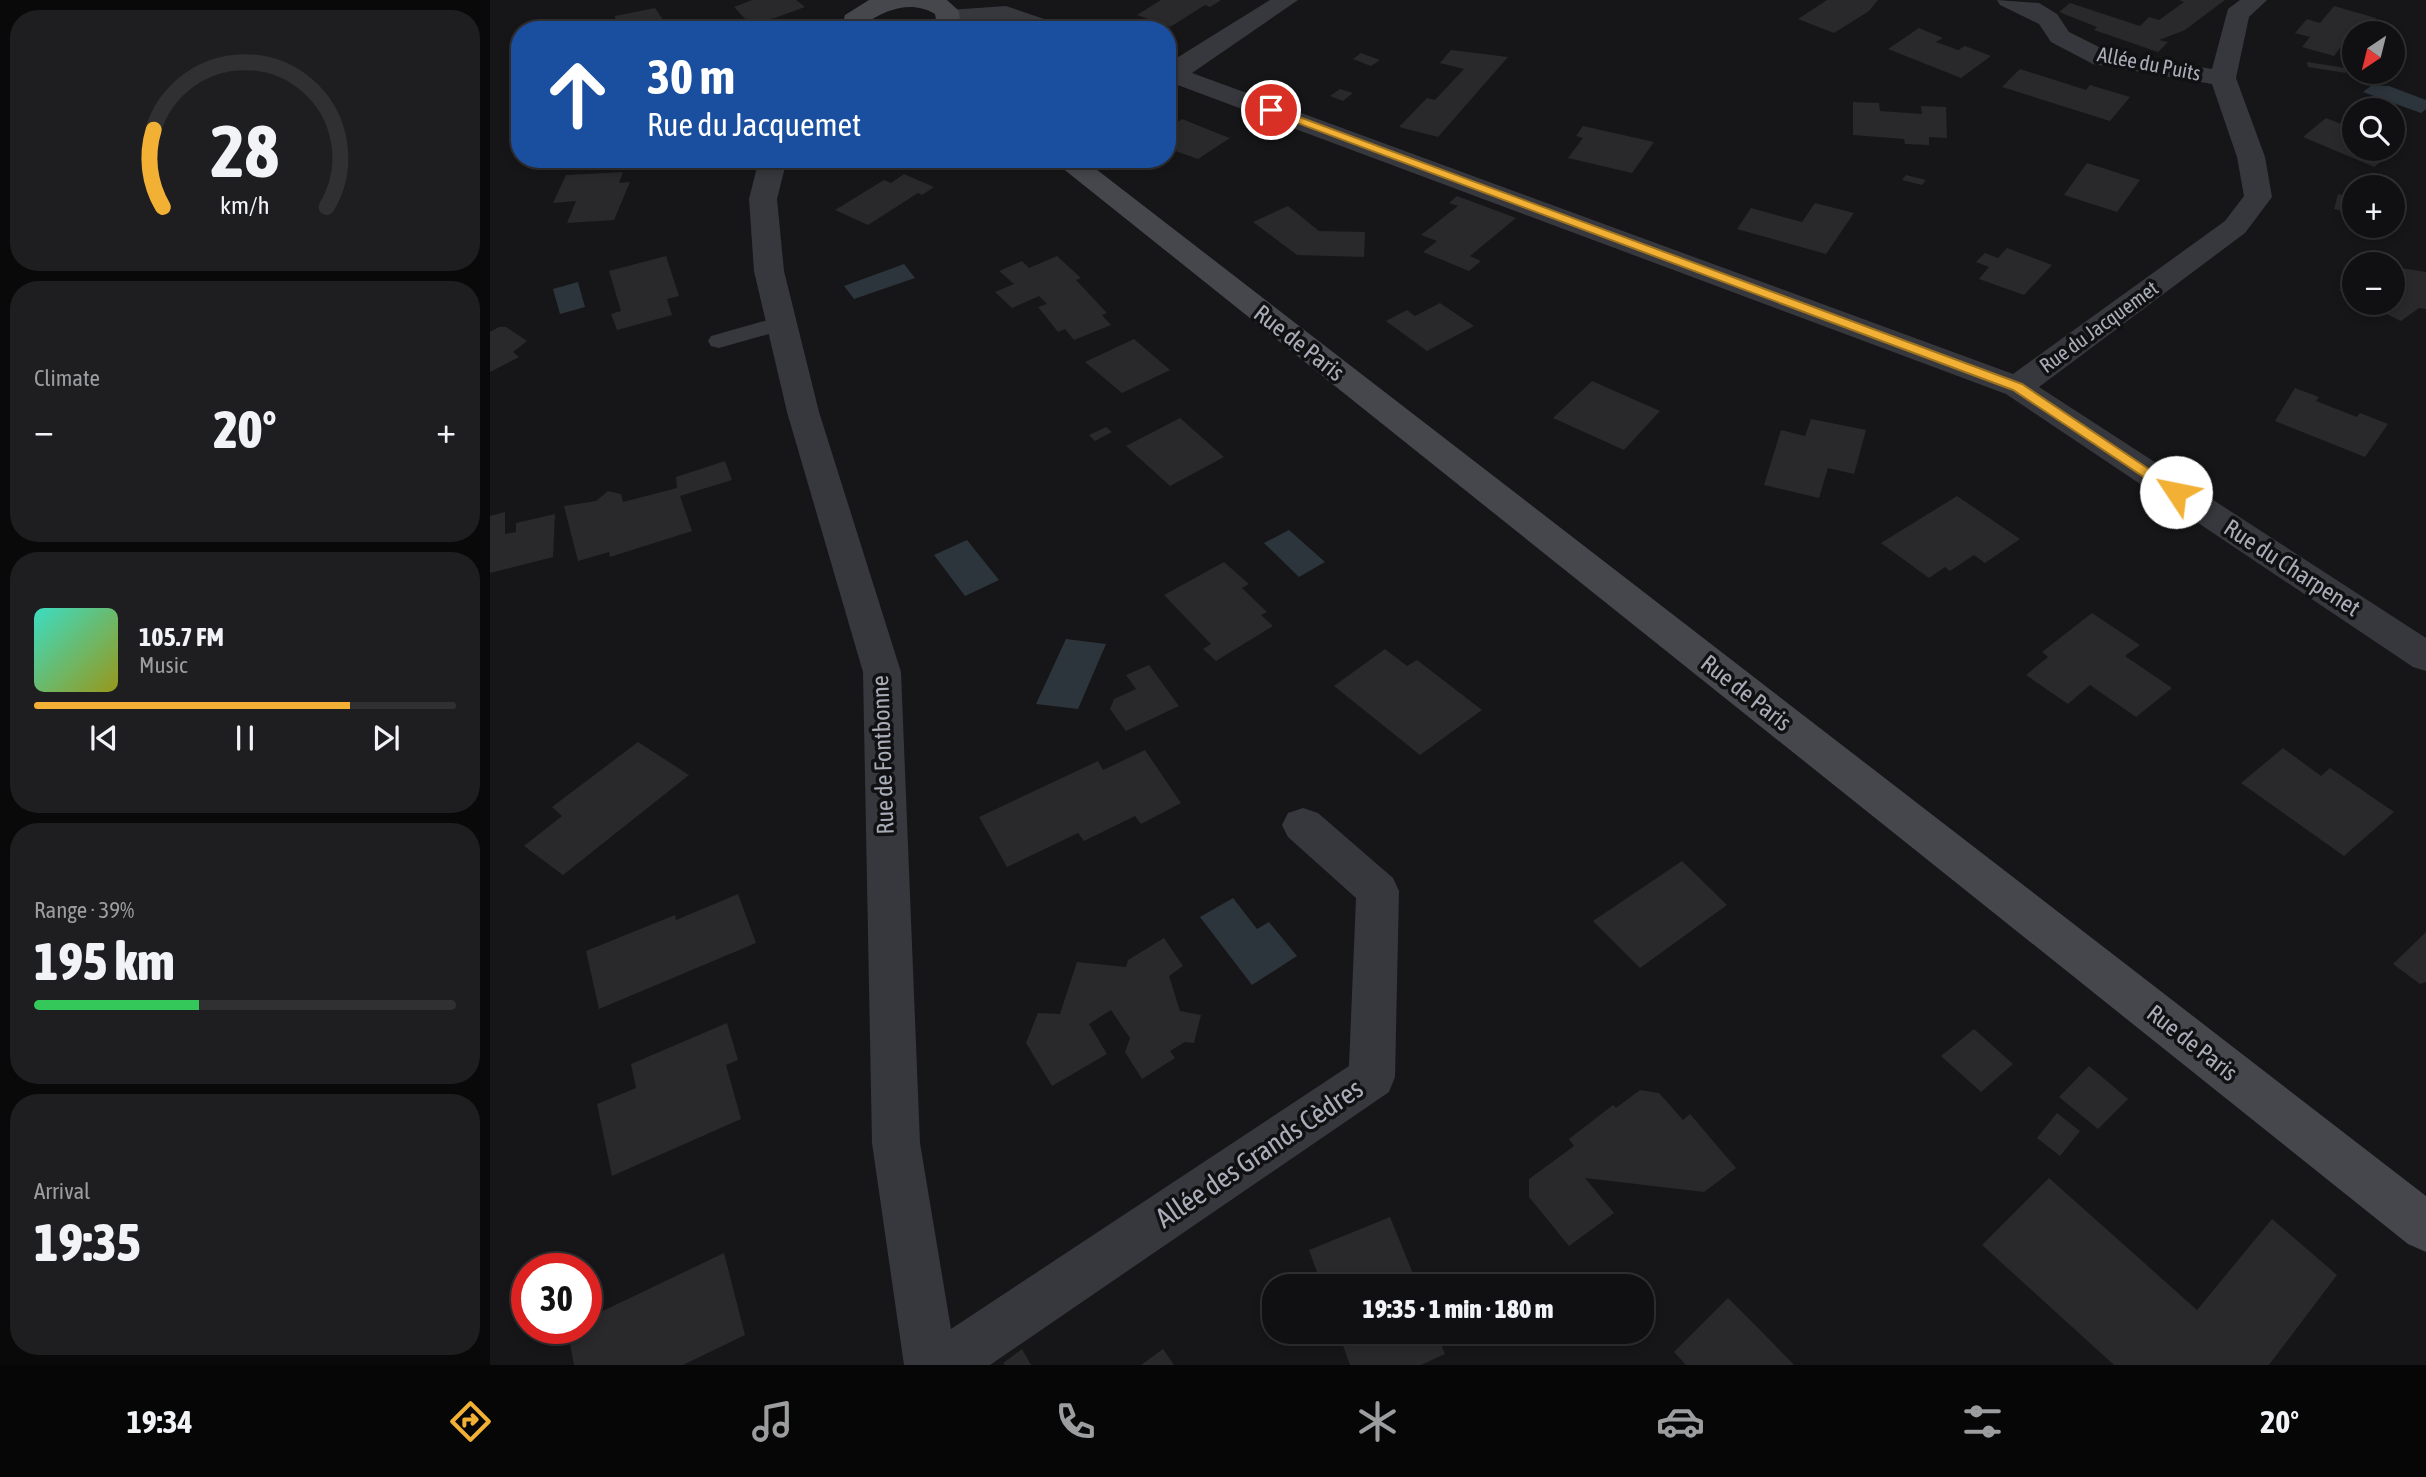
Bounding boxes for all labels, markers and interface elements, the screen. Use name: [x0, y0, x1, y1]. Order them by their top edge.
north arrow: [2342, 21, 2404, 84]
map controls: [2342, 21, 2405, 315]
street label: Allée du Puits: [2095, 41, 2203, 85]
text: 30 m: [647, 48, 735, 104]
icon: ahead: [532, 49, 623, 140]
pin: [1241, 80, 1301, 140]
icon: arrive: [1252, 91, 1290, 129]
button: search: [2342, 98, 2405, 161]
text: Rue du Jacquemet: [647, 106, 861, 143]
text: 28: [211, 109, 279, 192]
button: +: [2342, 175, 2405, 238]
text: km/h: [220, 190, 270, 218]
button: −: [2342, 252, 2405, 315]
street label: Rue du Jacquemet: [2034, 275, 2162, 377]
street label: Rue de Paris: [1249, 299, 1350, 386]
text: Climate: [34, 365, 100, 391]
text: 20°: [213, 399, 277, 459]
text: −: [34, 408, 54, 451]
text: +: [436, 408, 456, 451]
position arrow: [2139, 455, 2213, 529]
street label: Rue du Charpenet: [2219, 514, 2365, 622]
text: 105.7 FM: [139, 622, 224, 652]
street label: Rue de Paris: [1696, 649, 1797, 736]
text: Music: [139, 652, 187, 678]
street label: Rue de Fontbonne: [866, 675, 899, 835]
icon: previous: [85, 719, 123, 757]
icon: pause: [226, 719, 264, 757]
icon: next: [367, 719, 405, 757]
text: Range · 39%: [34, 897, 134, 923]
text: 195 km: [34, 931, 175, 991]
street label: Rue de Paris: [2142, 999, 2243, 1086]
street label: Allée des Grands Cèdres: [1150, 1072, 1368, 1234]
text: Arrival: [34, 1178, 90, 1204]
text: 19:35: [34, 1212, 141, 1272]
speed limit sign: 30: [511, 1253, 602, 1344]
text: 19:35 · 1 min · 180 m: [1363, 1294, 1553, 1324]
icon: directions: [446, 1397, 495, 1446]
icon: music: [748, 1397, 797, 1446]
icon: phone: [1051, 1397, 1100, 1446]
icon: climate: [1353, 1397, 1402, 1446]
icon: car: [1656, 1397, 1705, 1446]
icon: filters: [1958, 1397, 2007, 1446]
text: 19:34: [127, 1403, 193, 1440]
text: 20°: [2260, 1403, 2299, 1440]

